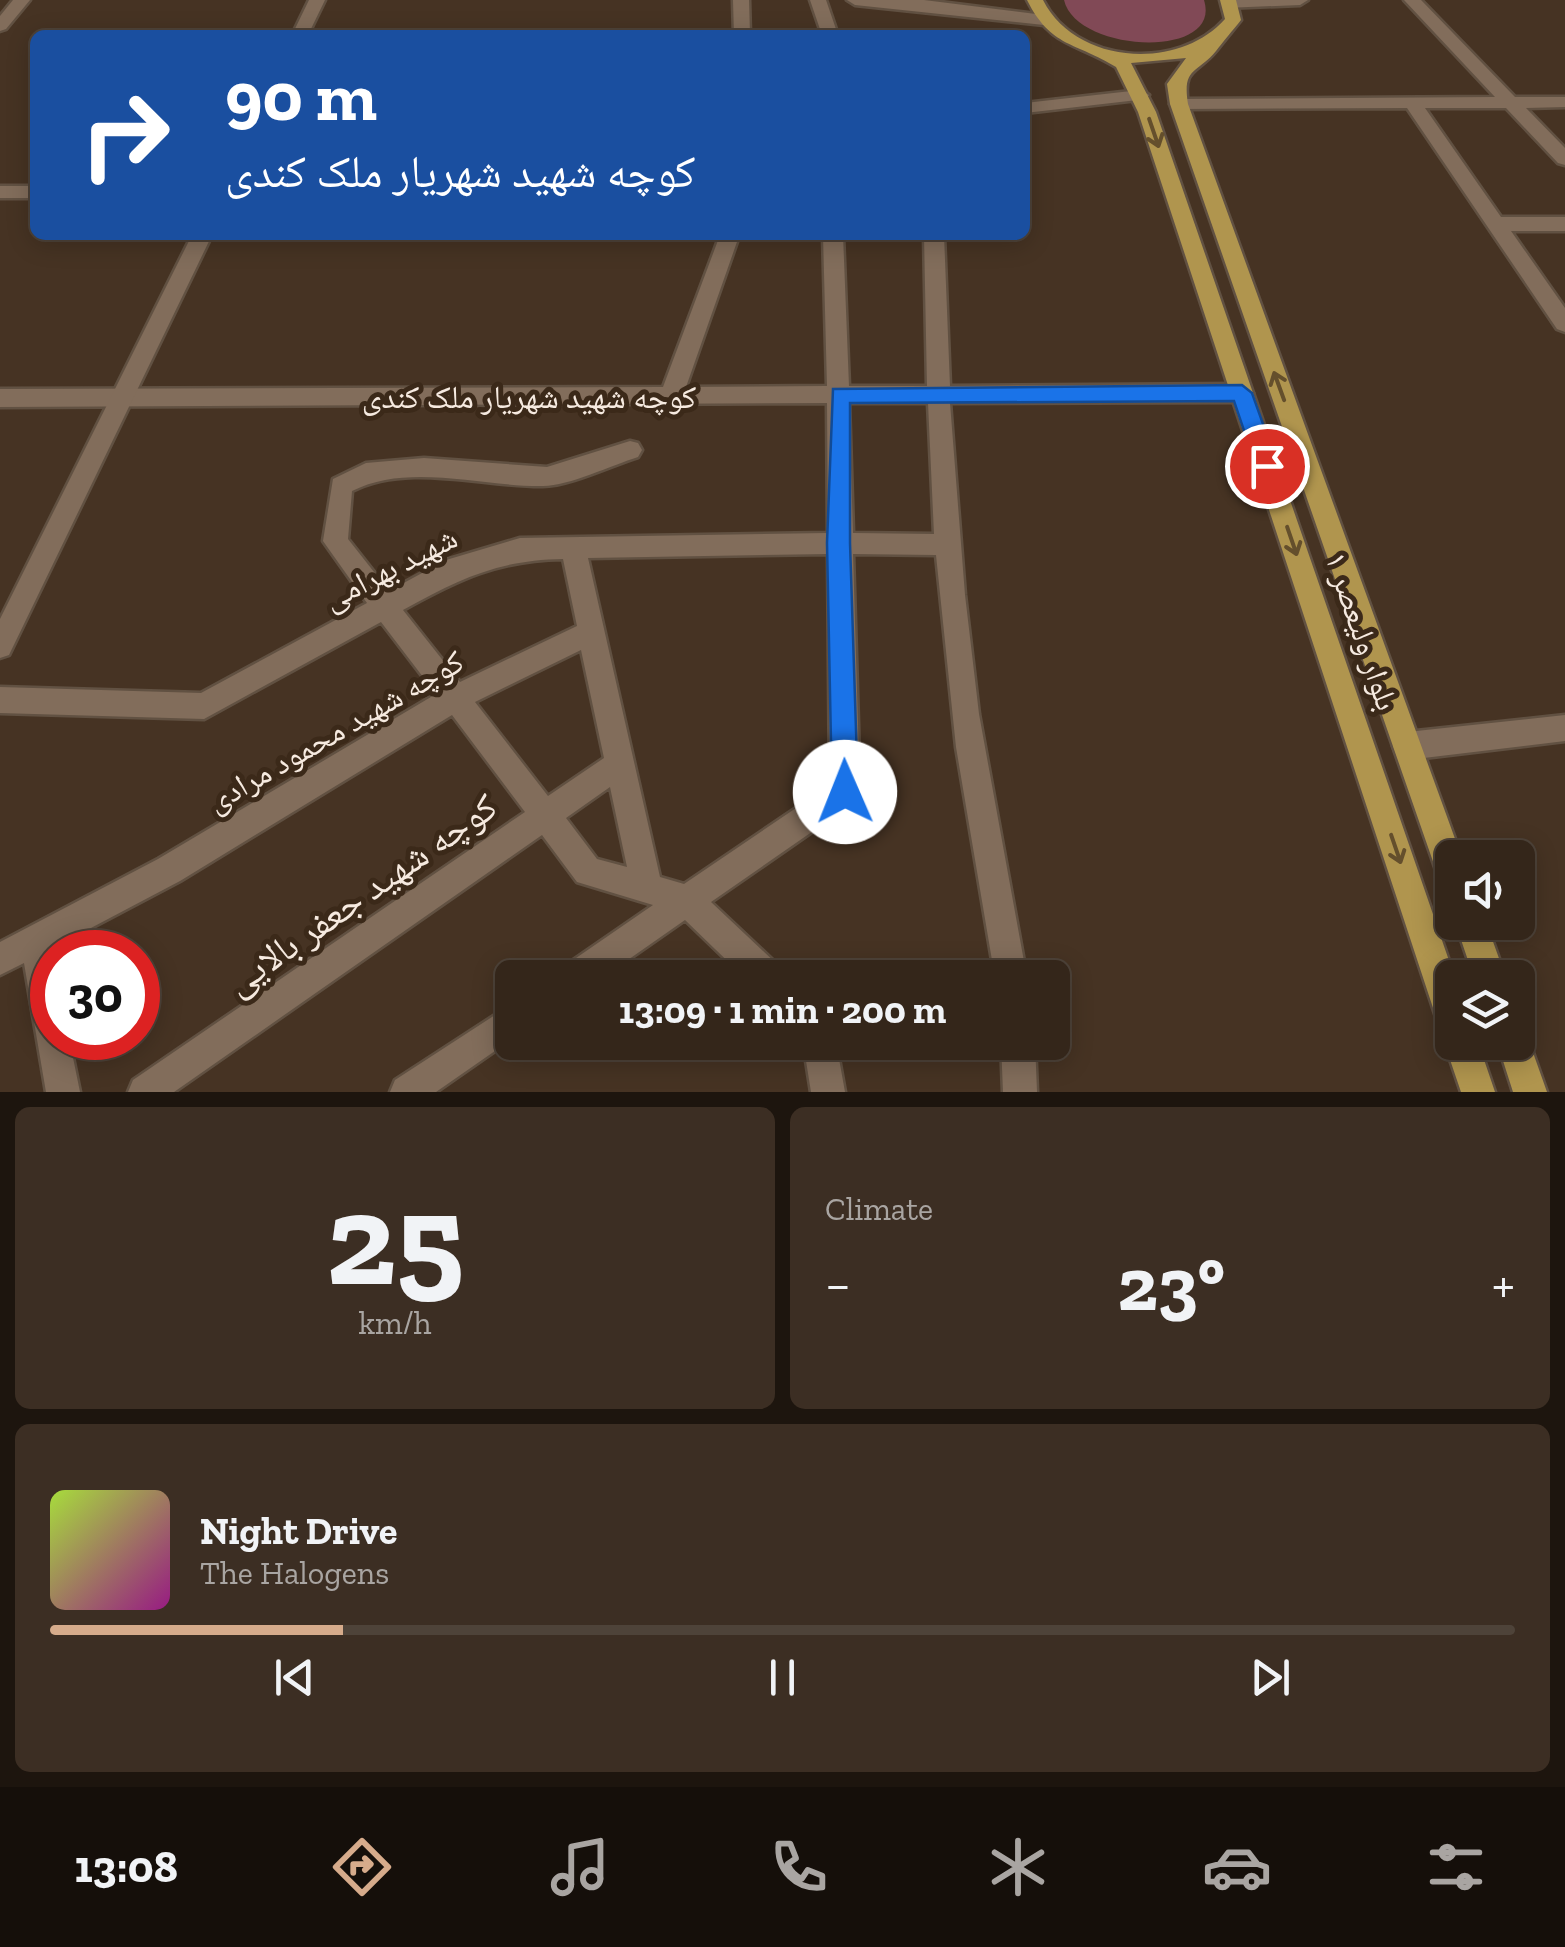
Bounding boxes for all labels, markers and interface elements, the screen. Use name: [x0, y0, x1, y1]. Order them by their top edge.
text: 90 m: [225, 54, 377, 138]
icon: right: [60, 70, 190, 200]
one-way arrow: [1147, 117, 1165, 149]
text: کوچه شهید شهریار ملک کندی: [225, 145, 695, 199]
one-way arrow: [1269, 371, 1287, 402]
street label: کوچه شهید شهریار ملک کندی: [362, 378, 696, 416]
pin: [1225, 424, 1310, 509]
icon: arrive: [1240, 439, 1295, 494]
street label: شهید بهرامی: [317, 518, 464, 619]
one-way arrow: [1284, 524, 1302, 556]
street label: بلوار ولیعصر ۱: [1317, 547, 1407, 715]
street label: کوچه شهید محمود مرادی: [200, 642, 470, 820]
position arrow: [793, 740, 897, 844]
street label: کوچه شهید جعفر بالایی: [216, 783, 506, 1005]
one-way arrow: [1388, 832, 1406, 864]
map controls: [1435, 840, 1535, 1060]
button: sound: [1435, 840, 1535, 940]
speed limit sign: 30: [30, 930, 160, 1060]
button: layers: [1435, 960, 1535, 1060]
text: 13:09 · 1 min · 200 m: [619, 987, 946, 1033]
text: 25: [326, 1161, 464, 1317]
text: Climate: [825, 1190, 933, 1228]
text: 23°: [1118, 1239, 1225, 1329]
text: −: [825, 1251, 851, 1317]
text: +: [1492, 1251, 1515, 1317]
text: km/h: [358, 1304, 432, 1342]
text: Night Drive: [200, 1508, 397, 1554]
text: The Halogens: [200, 1554, 389, 1592]
icon: previous: [267, 1650, 322, 1705]
icon: pause: [755, 1650, 810, 1705]
icon: next: [1243, 1650, 1298, 1705]
icon: directions: [327, 1832, 397, 1902]
icon: music: [545, 1832, 615, 1902]
icon: phone: [764, 1832, 834, 1902]
icon: climate: [983, 1832, 1053, 1902]
icon: car: [1202, 1832, 1272, 1902]
icon: filters: [1421, 1832, 1491, 1902]
text: 13:08: [74, 1840, 178, 1894]

